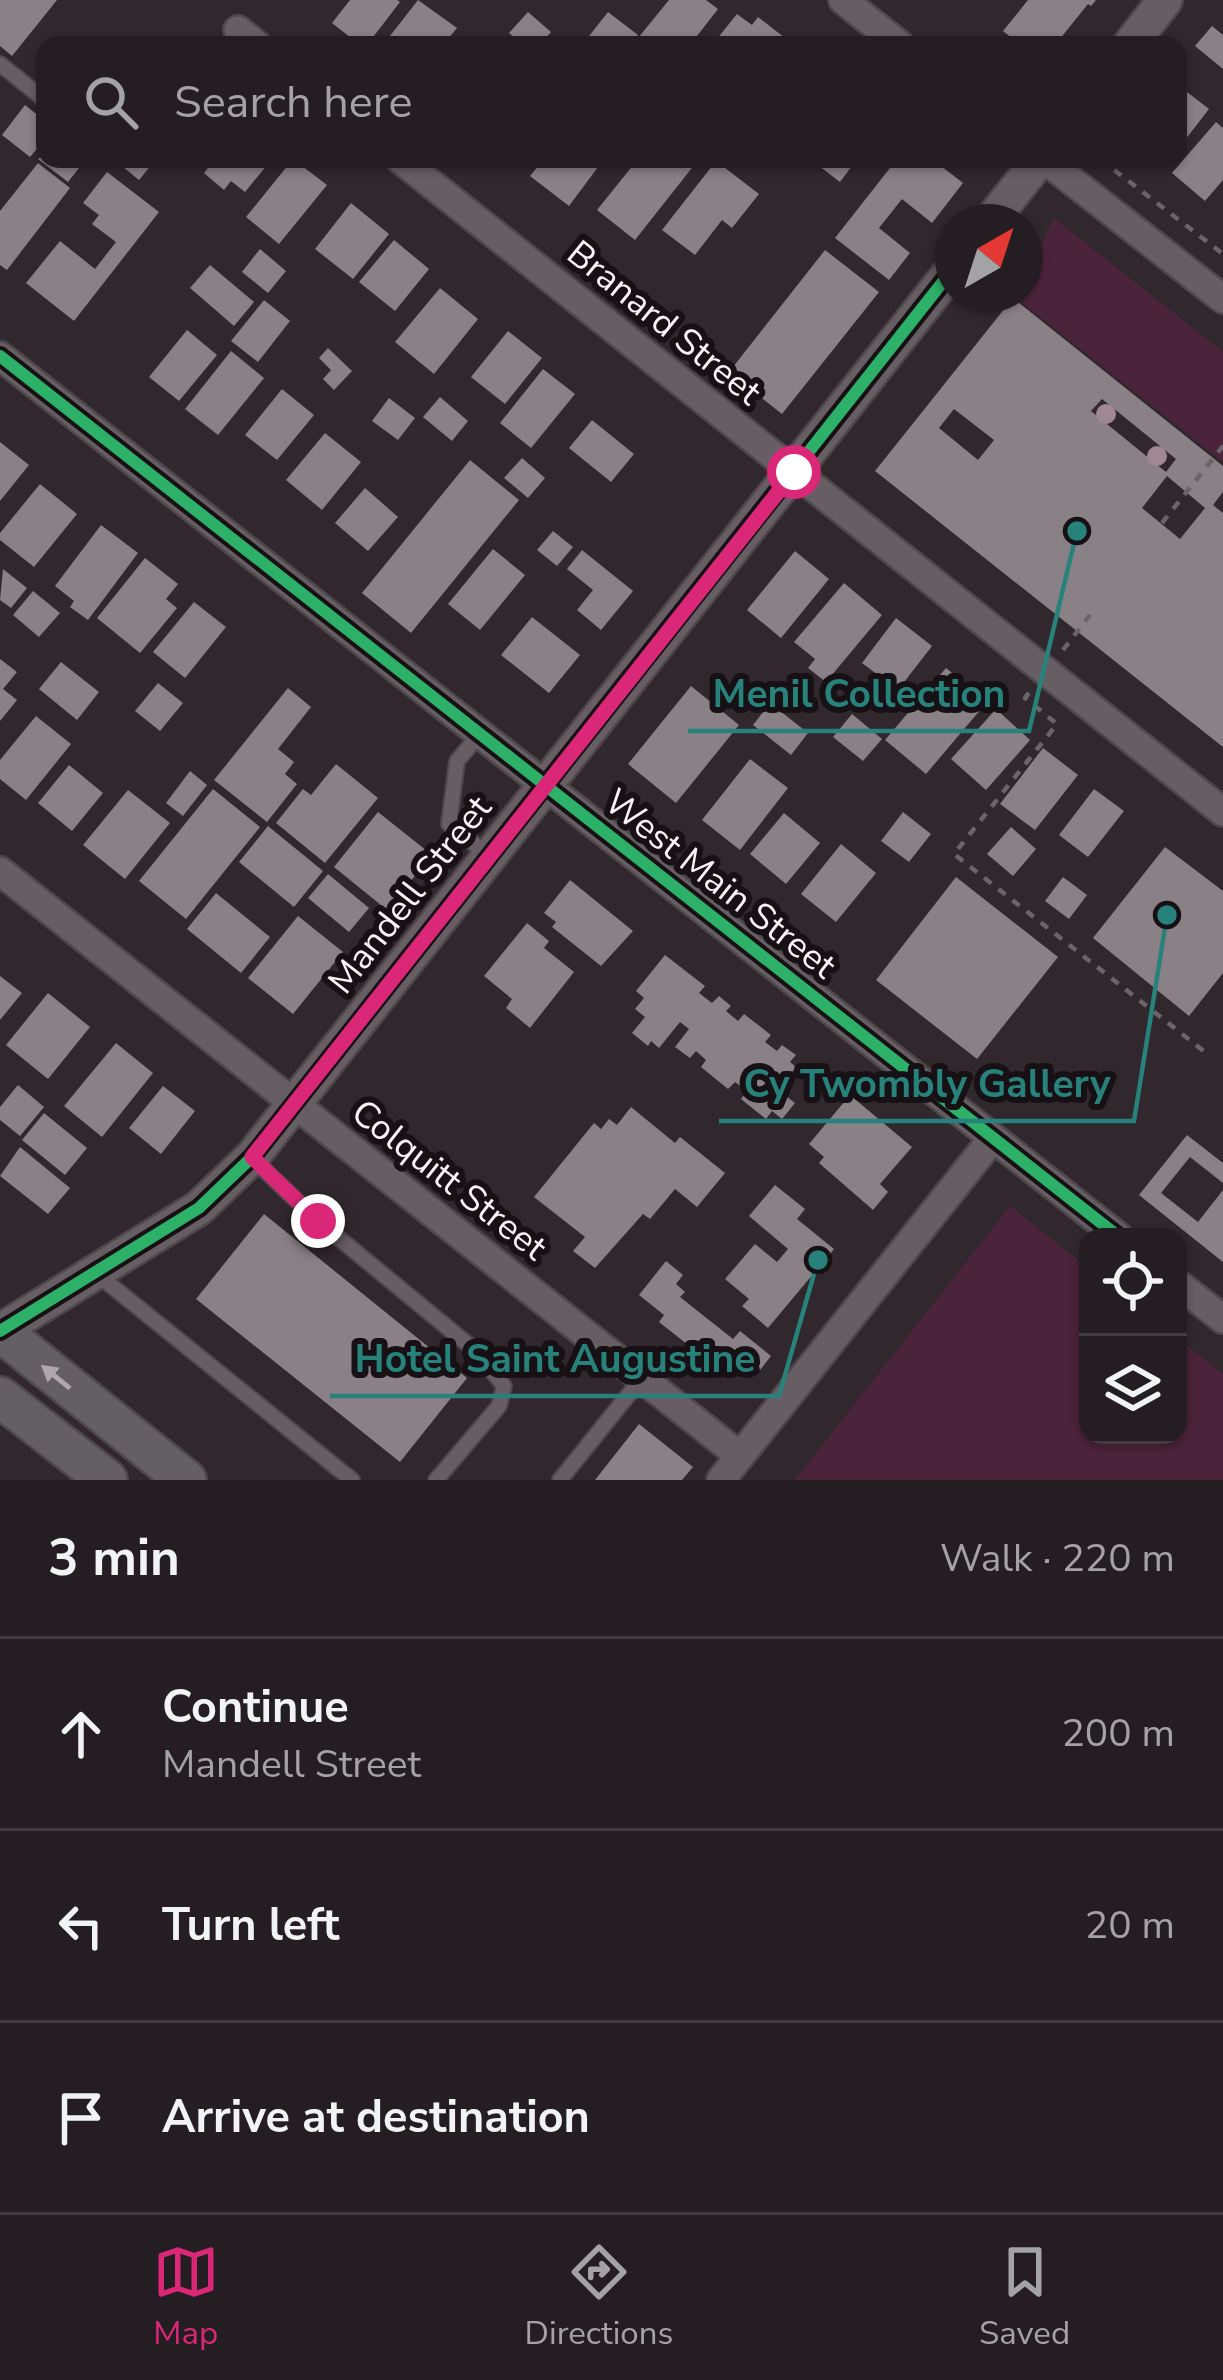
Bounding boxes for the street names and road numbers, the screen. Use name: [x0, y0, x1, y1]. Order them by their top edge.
street label: Branard Street: [557, 229, 772, 417]
street label: West Main Street: [594, 778, 846, 990]
street label: Mandell Street: [317, 785, 503, 1004]
street label: Colquitt Street: [341, 1088, 557, 1272]

